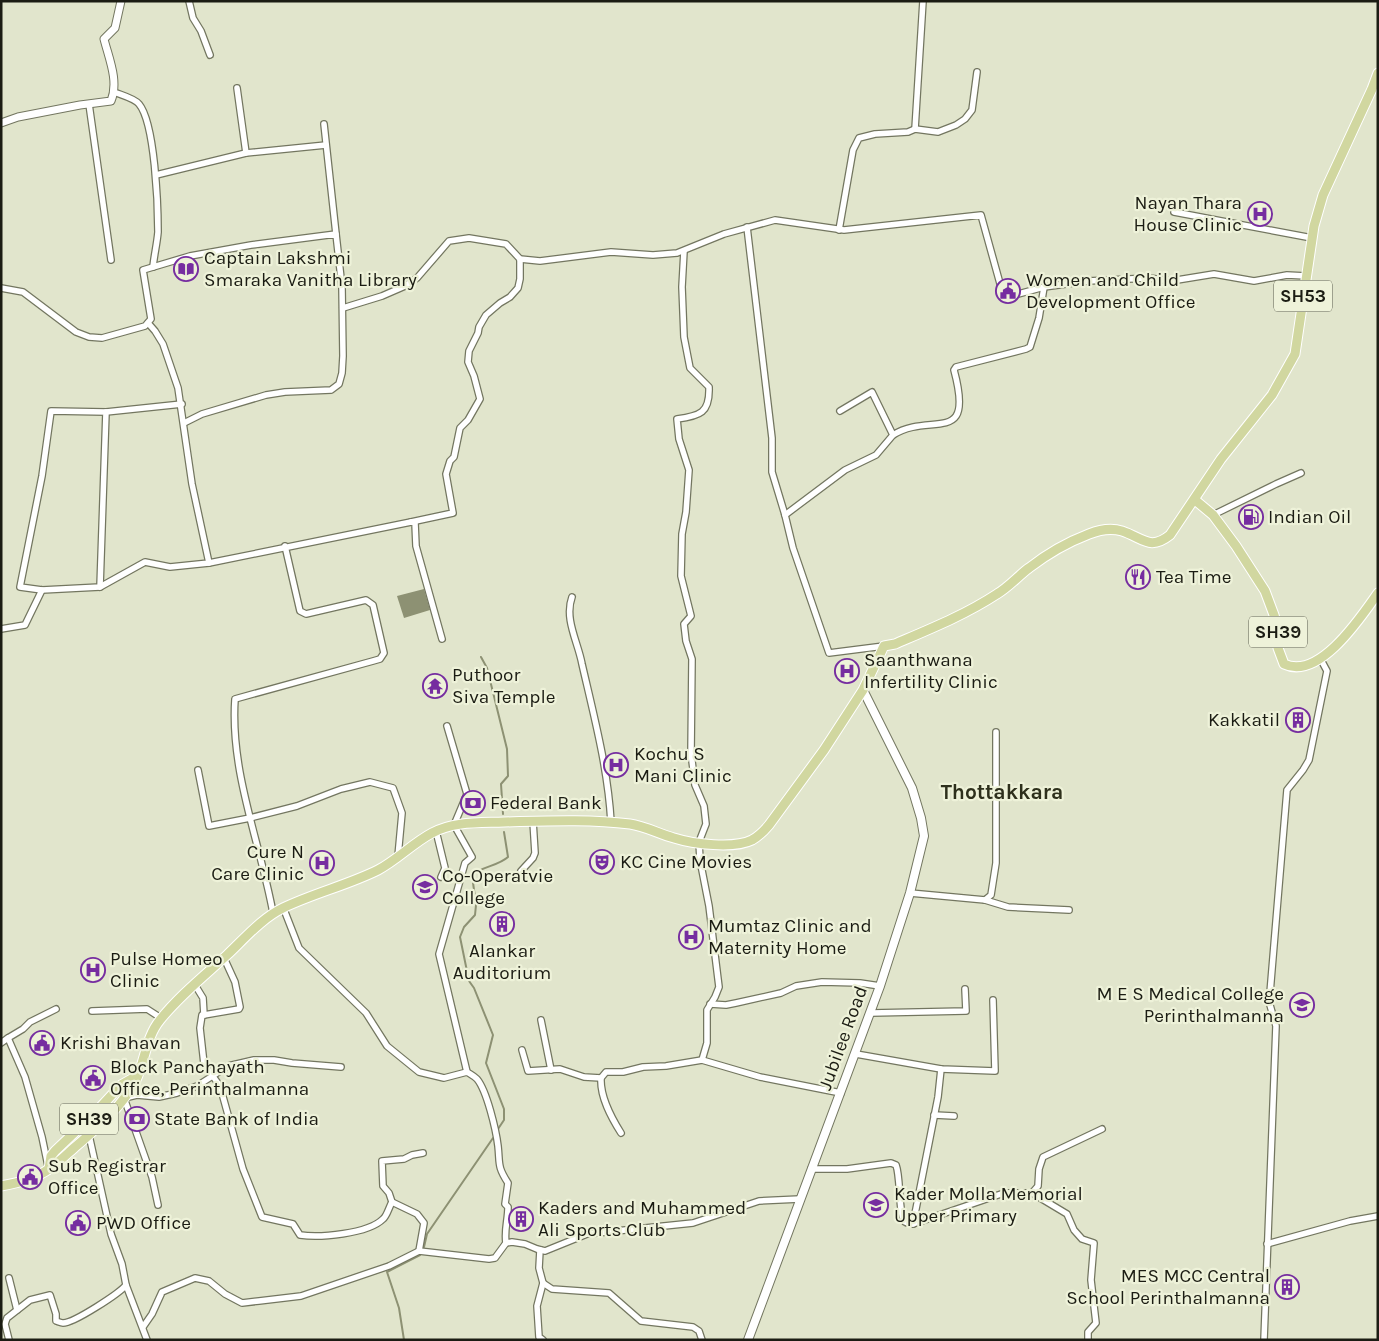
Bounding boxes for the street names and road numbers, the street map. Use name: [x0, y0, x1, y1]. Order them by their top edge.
road number: SH53: [1274, 280, 1332, 312]
road number: SH39: [1249, 616, 1307, 648]
street label: Jubilee Road: [814, 983, 872, 1093]
road number: SH39: [60, 1104, 118, 1134]

